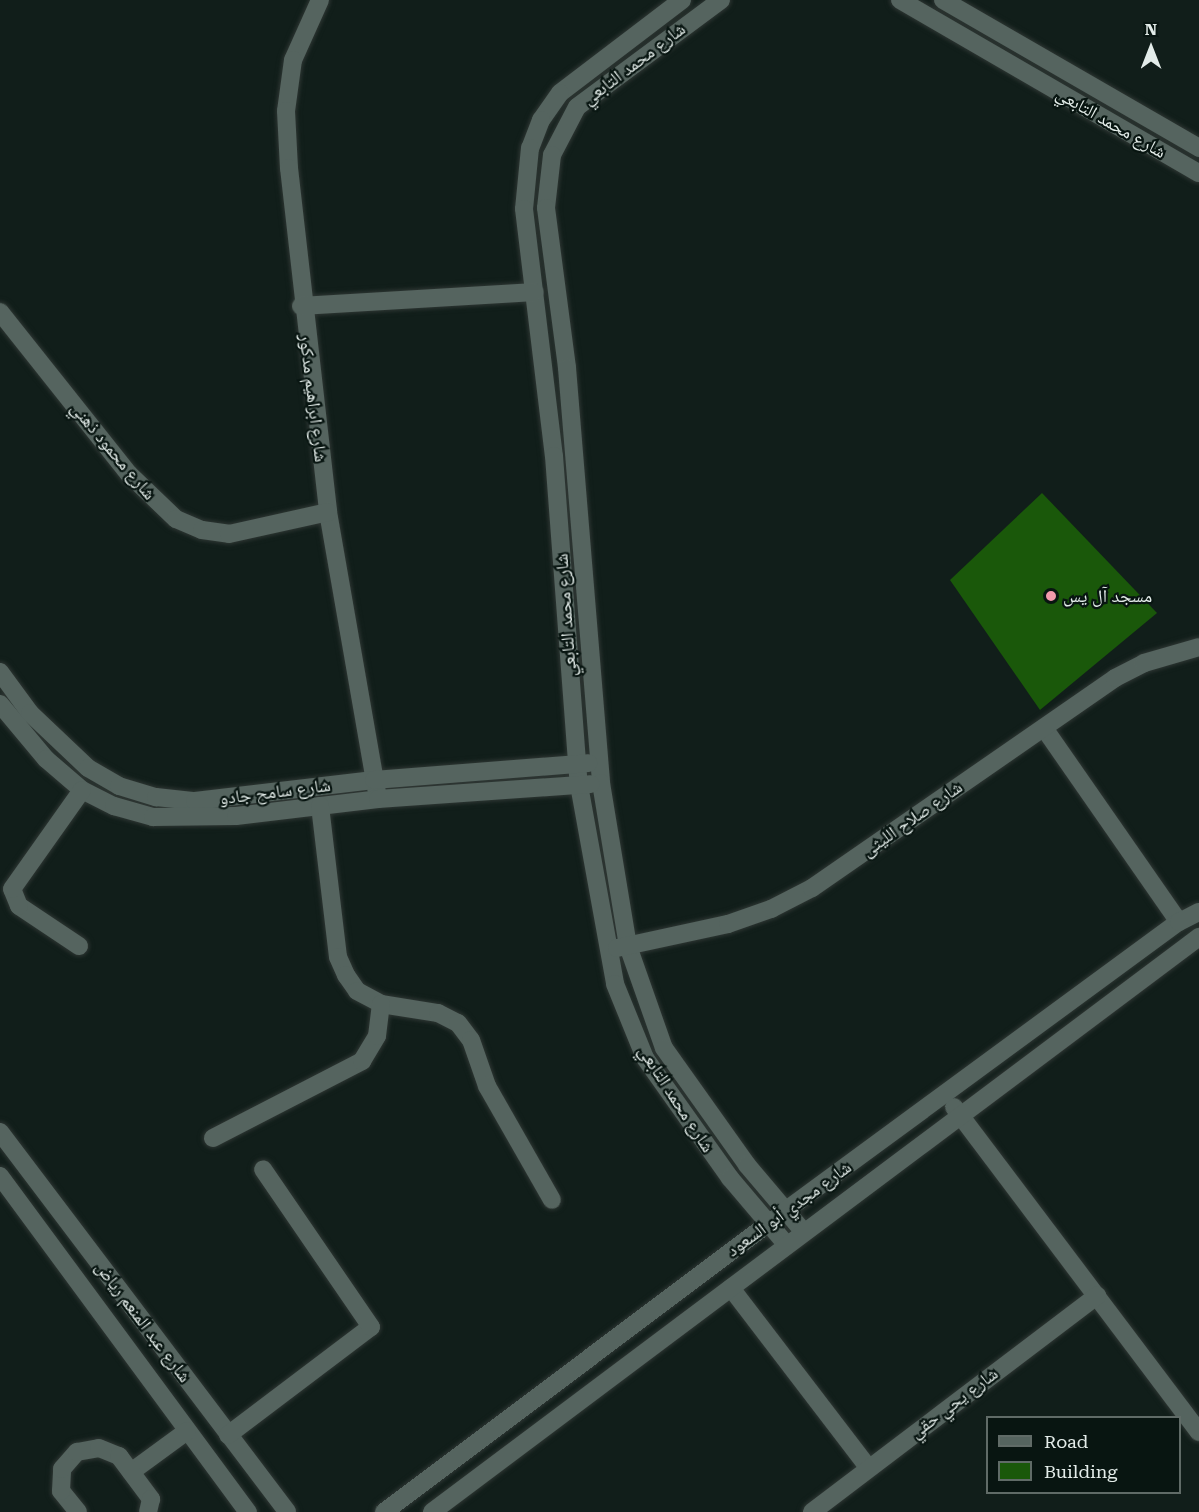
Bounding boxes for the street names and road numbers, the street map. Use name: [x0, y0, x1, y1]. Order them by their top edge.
street label: شارع محمد التابعي: [578, 18, 690, 110]
street label: شارع محمد التابعي: [1052, 83, 1170, 163]
street label: شارع ابراهيم مدكور: [294, 333, 332, 463]
street label: شارع محمود ذهني: [66, 398, 160, 504]
street label: شارع محمد التابعي: [551, 553, 581, 677]
street label: شارع سامح جادو: [218, 774, 332, 810]
street label: شارع صلاح الليثى: [858, 776, 966, 862]
street label: شارع محمد التابعي: [633, 1041, 719, 1157]
street label: شارع مجدي أبو السعود: [722, 1157, 856, 1261]
street label: شارع عبد المنعم رياض: [90, 1257, 196, 1387]
street label: شارع يحي حقي: [906, 1363, 1002, 1443]

